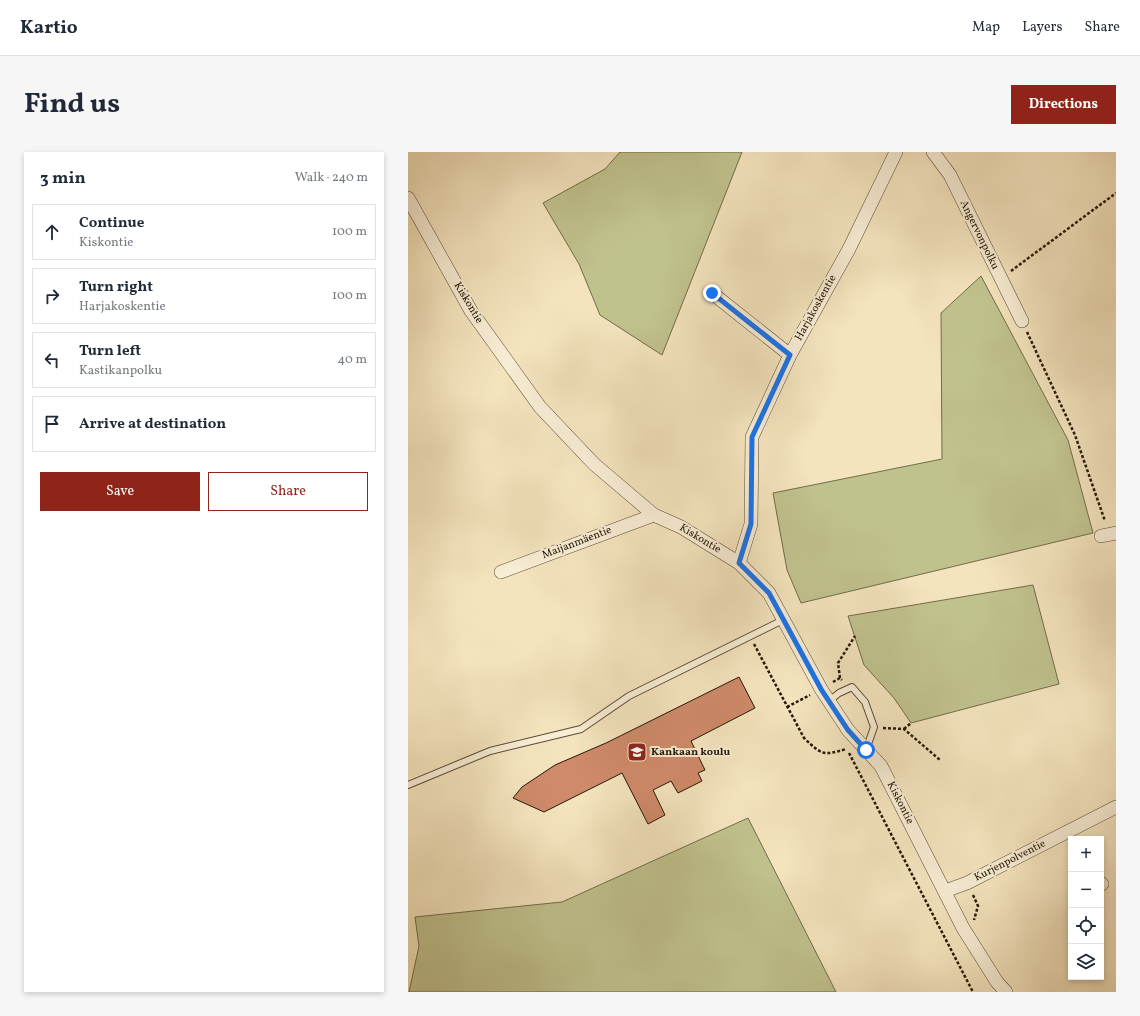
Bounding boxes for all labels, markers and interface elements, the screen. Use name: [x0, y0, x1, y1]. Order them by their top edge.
text: Kartio: [20, 15, 78, 41]
text: Map: [972, 18, 1000, 37]
text: Layers: [1022, 18, 1062, 37]
text: Share: [1084, 18, 1120, 37]
text: Find us: [24, 85, 120, 124]
button: Directions: [1011, 85, 1116, 124]
text: 3 min: [40, 167, 86, 190]
text: Walk · 240 m: [295, 169, 368, 187]
street label: Angervonpolku: [956, 198, 1002, 272]
text: Continue: [79, 213, 144, 234]
icon: ahead: [41, 221, 63, 243]
text: 100 m: [332, 223, 367, 241]
text: Kiskontie: [79, 234, 134, 252]
street label: Harjakoskentie: [792, 272, 840, 344]
text: Turn right: [79, 277, 153, 298]
street label: Kiskontie: [450, 279, 486, 327]
route end: [703, 284, 721, 302]
icon: right: [41, 285, 63, 307]
text: 100 m: [332, 287, 367, 305]
text: Harjakoskentie: [79, 298, 166, 316]
text: Turn left: [79, 341, 141, 362]
icon: left: [41, 349, 63, 371]
text: 40 m: [338, 351, 367, 369]
text: Kastikanpolku: [79, 362, 162, 380]
icon: arrive: [41, 413, 63, 435]
text: Arrive at destination: [79, 414, 226, 435]
button: Save: [40, 472, 200, 511]
button: Share: [208, 472, 368, 511]
street label: Kiskontie: [676, 521, 724, 557]
street label: Maijanmäentie: [540, 523, 614, 563]
school or university icon: Kankaan koulu: [626, 741, 648, 763]
route start: [857, 741, 875, 759]
place label: Kankaan koulu: [651, 745, 731, 760]
street label: Kiskontie: [883, 779, 917, 827]
map controls: [1068, 836, 1104, 980]
button: +: [1068, 836, 1104, 872]
street label: Kurjenpolventie: [972, 837, 1048, 885]
button: −: [1068, 872, 1104, 908]
button: locate: [1068, 908, 1104, 944]
button: layers: [1068, 944, 1104, 980]

